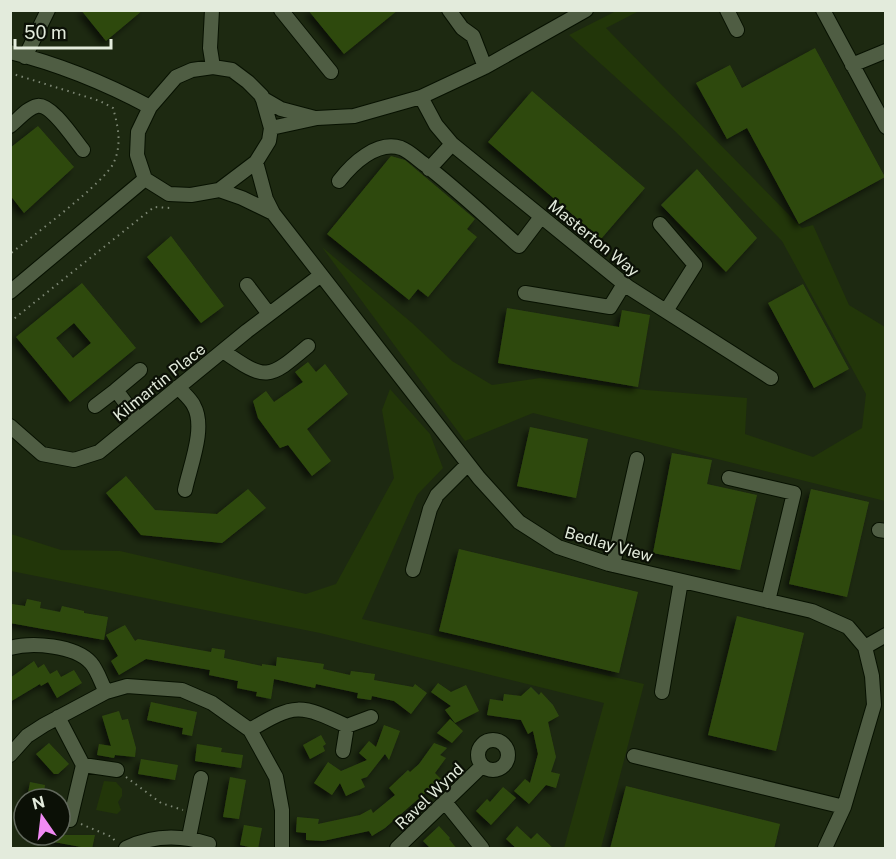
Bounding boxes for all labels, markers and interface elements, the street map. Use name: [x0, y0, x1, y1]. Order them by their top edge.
scale bar: [15, 12, 111, 50]
text: 50 m: [24, 22, 67, 43]
street label: Masterton Way: [544, 196, 643, 281]
street label: Kilmartin Place: [109, 339, 209, 425]
street label: Bedlay View: [562, 523, 656, 566]
street label: Ravel Wynd: [391, 759, 467, 833]
north arrow: [12, 787, 72, 847]
text: N: [30, 792, 47, 814]

